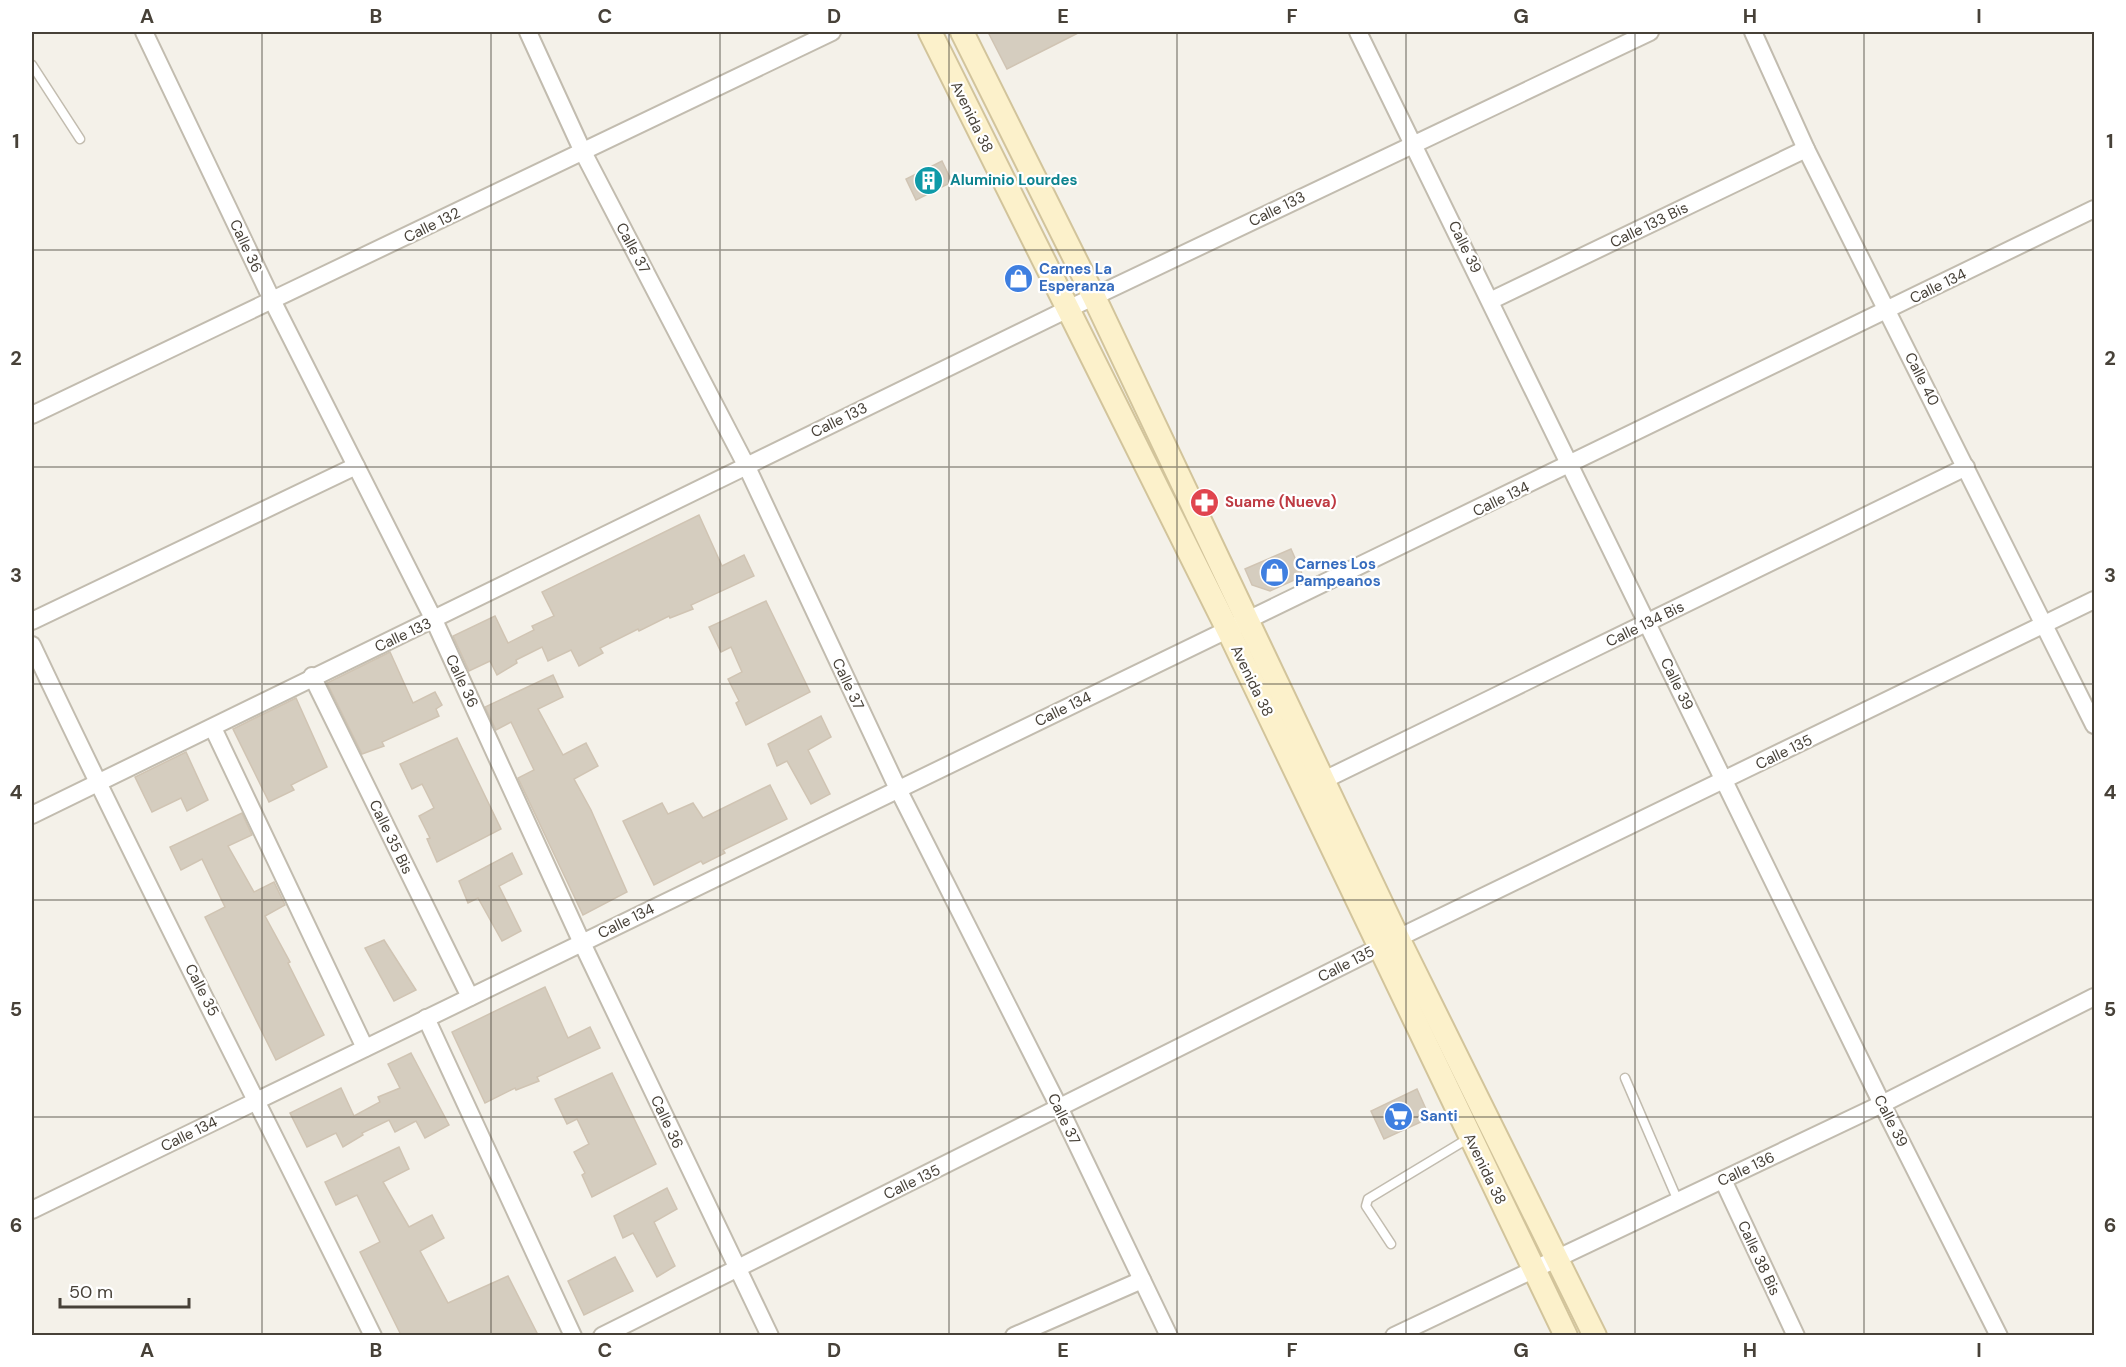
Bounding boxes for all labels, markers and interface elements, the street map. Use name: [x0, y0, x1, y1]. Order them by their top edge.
text: A: [140, 3, 154, 29]
text: B: [370, 3, 382, 29]
text: C: [598, 3, 612, 29]
text: D: [827, 3, 841, 29]
text: E: [1057, 3, 1069, 29]
text: F: [1286, 3, 1298, 29]
text: G: [1513, 3, 1529, 29]
text: H: [1743, 3, 1757, 29]
text: I: [1976, 3, 1982, 29]
street label: Avenida 38: [946, 78, 998, 156]
text: 1: [12, 128, 20, 154]
text: 1: [2106, 128, 2114, 154]
building icon: Aluminio Lourdes: [913, 164, 945, 196]
place label: Aluminio Lourdes: [950, 170, 1077, 190]
street label: Calle 133: [1245, 187, 1309, 231]
street label: Calle 133 Bis: [1607, 197, 1691, 253]
street label: Calle 132: [401, 203, 463, 247]
street label: Calle 36: [225, 216, 267, 276]
street label: Calle 39: [1444, 217, 1486, 277]
street label: Calle 37: [611, 219, 655, 277]
place label: Carnes La Esperanza: [1039, 259, 1115, 296]
shop icon: Carnes La Esperanza: [1002, 262, 1034, 294]
street label: Calle 134: [1906, 264, 1970, 308]
text: 2: [10, 345, 22, 371]
text: 2: [2104, 345, 2116, 371]
street label: Calle 40: [1900, 349, 1944, 409]
street label: Calle 133: [807, 398, 871, 442]
street label: Calle 134: [1469, 477, 1533, 521]
pharmacy icon: Suame (Nueva): [1188, 486, 1220, 518]
place label: Suame (Nueva): [1225, 492, 1337, 512]
place label: Carnes Los Pampeanos: [1295, 554, 1381, 591]
shop icon: Carnes Los Pampeanos: [1258, 557, 1290, 589]
text: 3: [10, 562, 22, 588]
text: 3: [2104, 562, 2116, 588]
street label: Calle 134 Bis: [1602, 596, 1688, 652]
street label: Calle 133: [371, 613, 435, 657]
street label: Avenida 38: [1226, 642, 1278, 720]
street label: Calle 36: [441, 651, 483, 711]
street label: Calle 39: [1656, 654, 1698, 714]
street label: Calle 37: [827, 655, 869, 713]
street label: Calle 134: [1031, 687, 1095, 731]
street label: Calle 135: [1752, 730, 1816, 774]
text: 4: [10, 779, 23, 805]
text: 4: [2104, 779, 2117, 805]
street label: Calle 35 Bis: [364, 797, 418, 877]
street label: Calle 134: [594, 899, 658, 943]
street label: Calle 135: [1314, 941, 1378, 987]
street label: Calle 35: [180, 960, 224, 1020]
text: 5: [10, 996, 22, 1022]
text: 5: [2104, 996, 2116, 1022]
street label: Calle 37: [1043, 1090, 1085, 1148]
street label: Calle 36: [646, 1092, 688, 1152]
street label: Calle 39: [1869, 1092, 1913, 1150]
supermarket icon: Santi: [1383, 1100, 1415, 1132]
place label: Santi: [1420, 1106, 1458, 1126]
street label: Calle 134: [157, 1112, 221, 1156]
street label: Avenida 38: [1459, 1130, 1511, 1208]
street label: Calle 136: [1714, 1147, 1778, 1191]
street label: Calle 135: [880, 1160, 944, 1204]
text: 6: [10, 1212, 22, 1238]
text: 6: [2104, 1212, 2116, 1238]
street label: Calle 38 Bis: [1733, 1217, 1785, 1299]
scale bar: [60, 1271, 189, 1309]
text: 50 m: [69, 1280, 113, 1304]
text: A: [140, 1337, 154, 1363]
text: B: [370, 1337, 382, 1363]
text: C: [598, 1337, 612, 1363]
text: D: [827, 1337, 841, 1363]
text: E: [1057, 1337, 1069, 1363]
text: F: [1286, 1337, 1298, 1363]
text: G: [1513, 1337, 1529, 1363]
text: H: [1743, 1337, 1757, 1363]
text: I: [1976, 1337, 1982, 1363]

